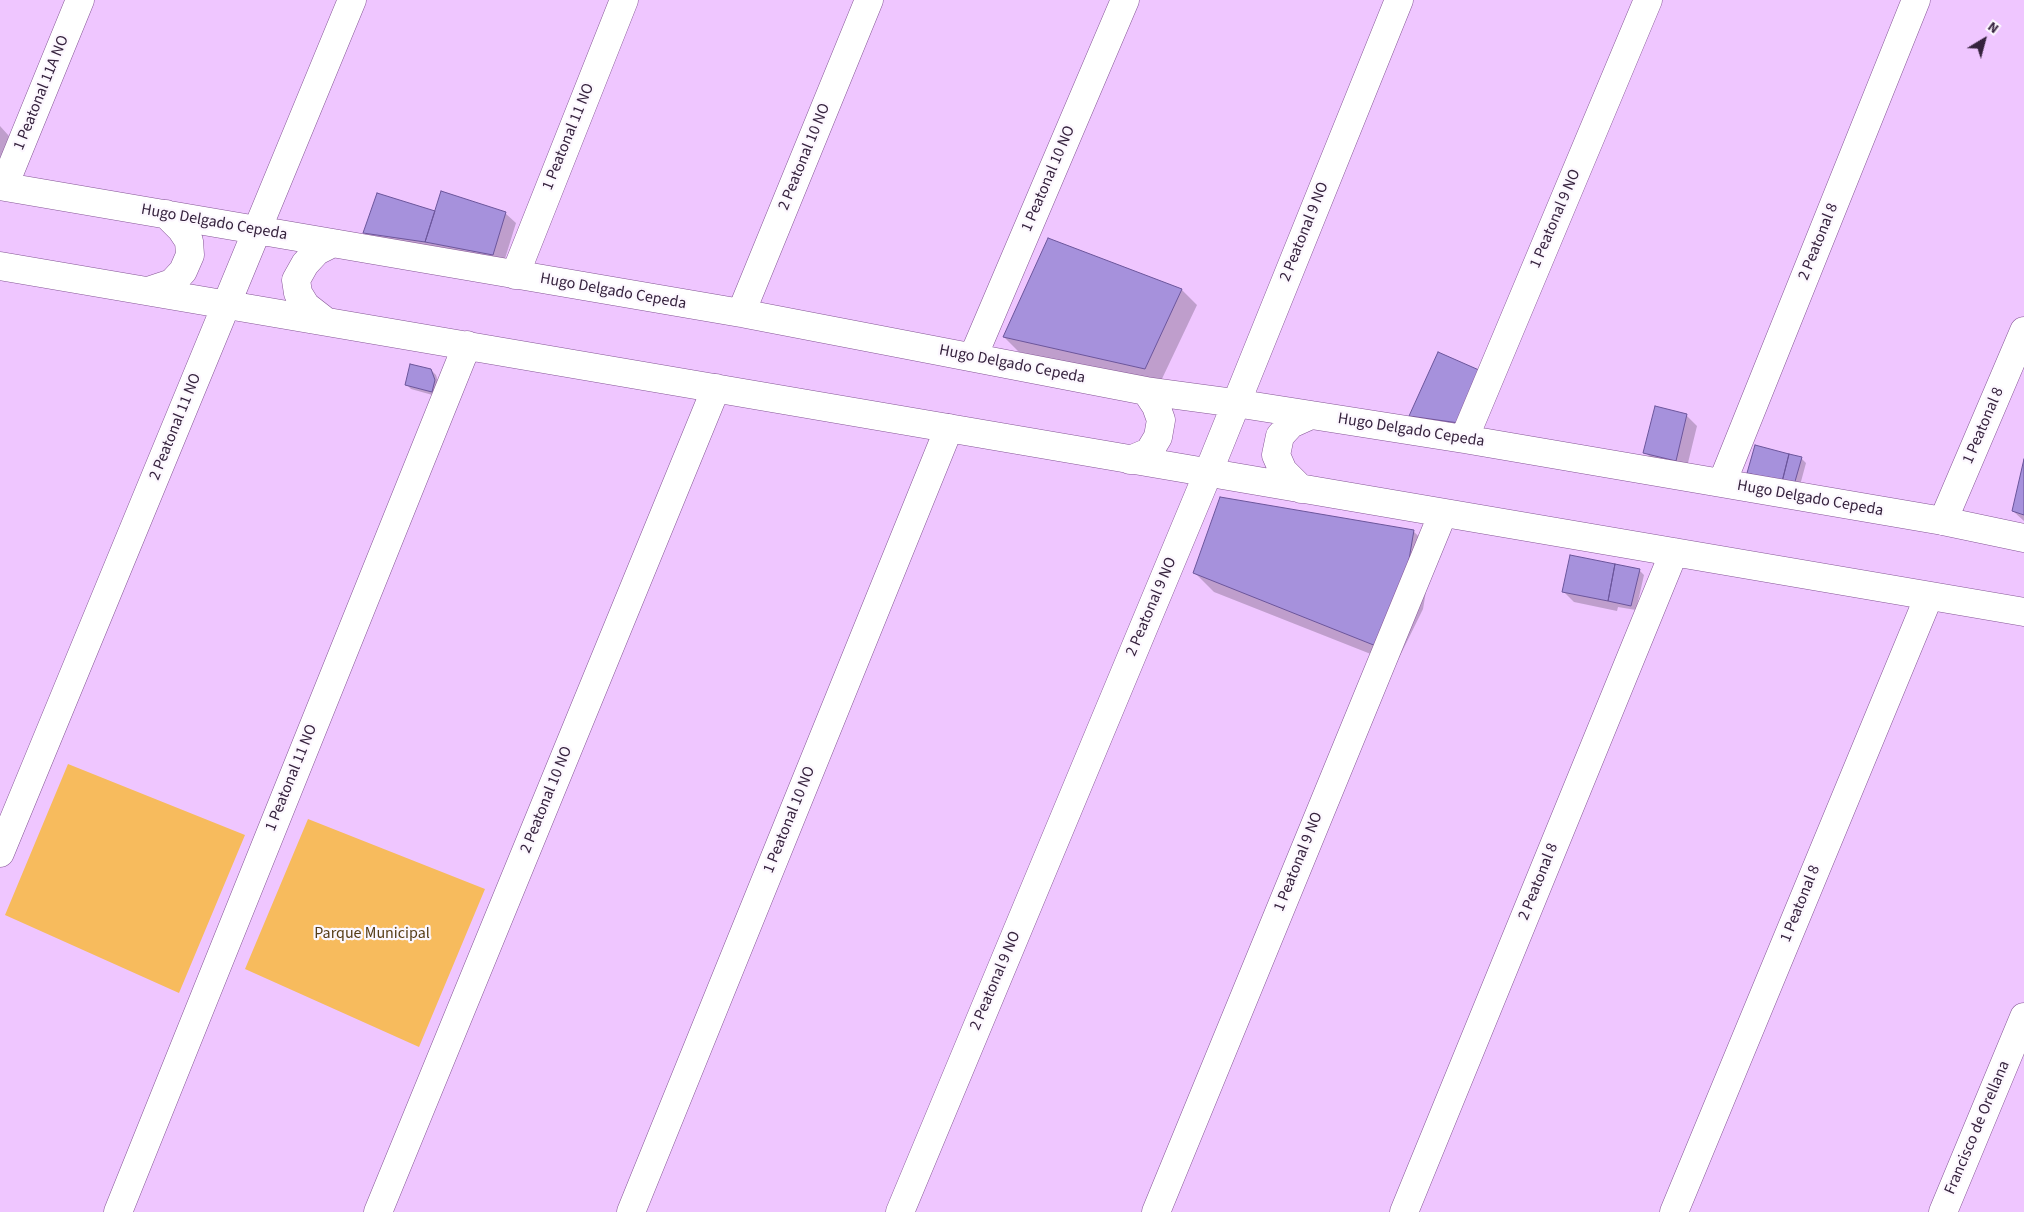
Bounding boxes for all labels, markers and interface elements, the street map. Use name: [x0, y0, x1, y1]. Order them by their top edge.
north arrow: [1959, 15, 2009, 65]
text: N: [1983, 17, 2003, 39]
street label: 1 Peatonal 11A NO: [10, 33, 74, 153]
street label: 1 Peatonal 11 NO: [539, 81, 599, 193]
street label: 2 Peatonal 10 NO: [775, 101, 835, 213]
street label: 1 Peatonal 10 NO: [1018, 123, 1080, 235]
street label: 1 Peatonal 9 NO: [1527, 167, 1585, 271]
street label: 2 Peatonal 9 NO: [1276, 180, 1334, 284]
street label: Hugo Delgado Cepeda: [139, 201, 289, 245]
street label: 2 Peatonal 8: [1795, 201, 1843, 283]
street label: Hugo Delgado Cepeda: [538, 270, 688, 314]
street label: Hugo Delgado Cepeda: [937, 341, 1087, 389]
street label: 2 Peatonal 11 NO: [146, 371, 206, 483]
street label: 1 Peatonal 8: [1959, 385, 2009, 467]
street label: Hugo Delgado Cepeda: [1336, 410, 1486, 452]
street label: Hugo Delgado Cepeda: [1735, 477, 1885, 521]
street label: 2 Peatonal 9 NO: [1123, 555, 1181, 659]
street label: 1 Peatonal 11 NO: [262, 722, 322, 834]
street label: 2 Peatonal 10 NO: [517, 744, 577, 856]
street label: 1 Peatonal 10 NO: [760, 764, 820, 876]
street label: 1 Peatonal 9 NO: [1270, 810, 1328, 914]
street label: 2 Peatonal 8: [1515, 841, 1563, 923]
street label: 1 Peatonal 8: [1777, 863, 1825, 945]
park label: Parque Municipal: [314, 924, 430, 944]
street label: 2 Peatonal 9 NO: [967, 929, 1025, 1033]
street label: Francisco de Orellana: [1941, 1058, 2015, 1198]

